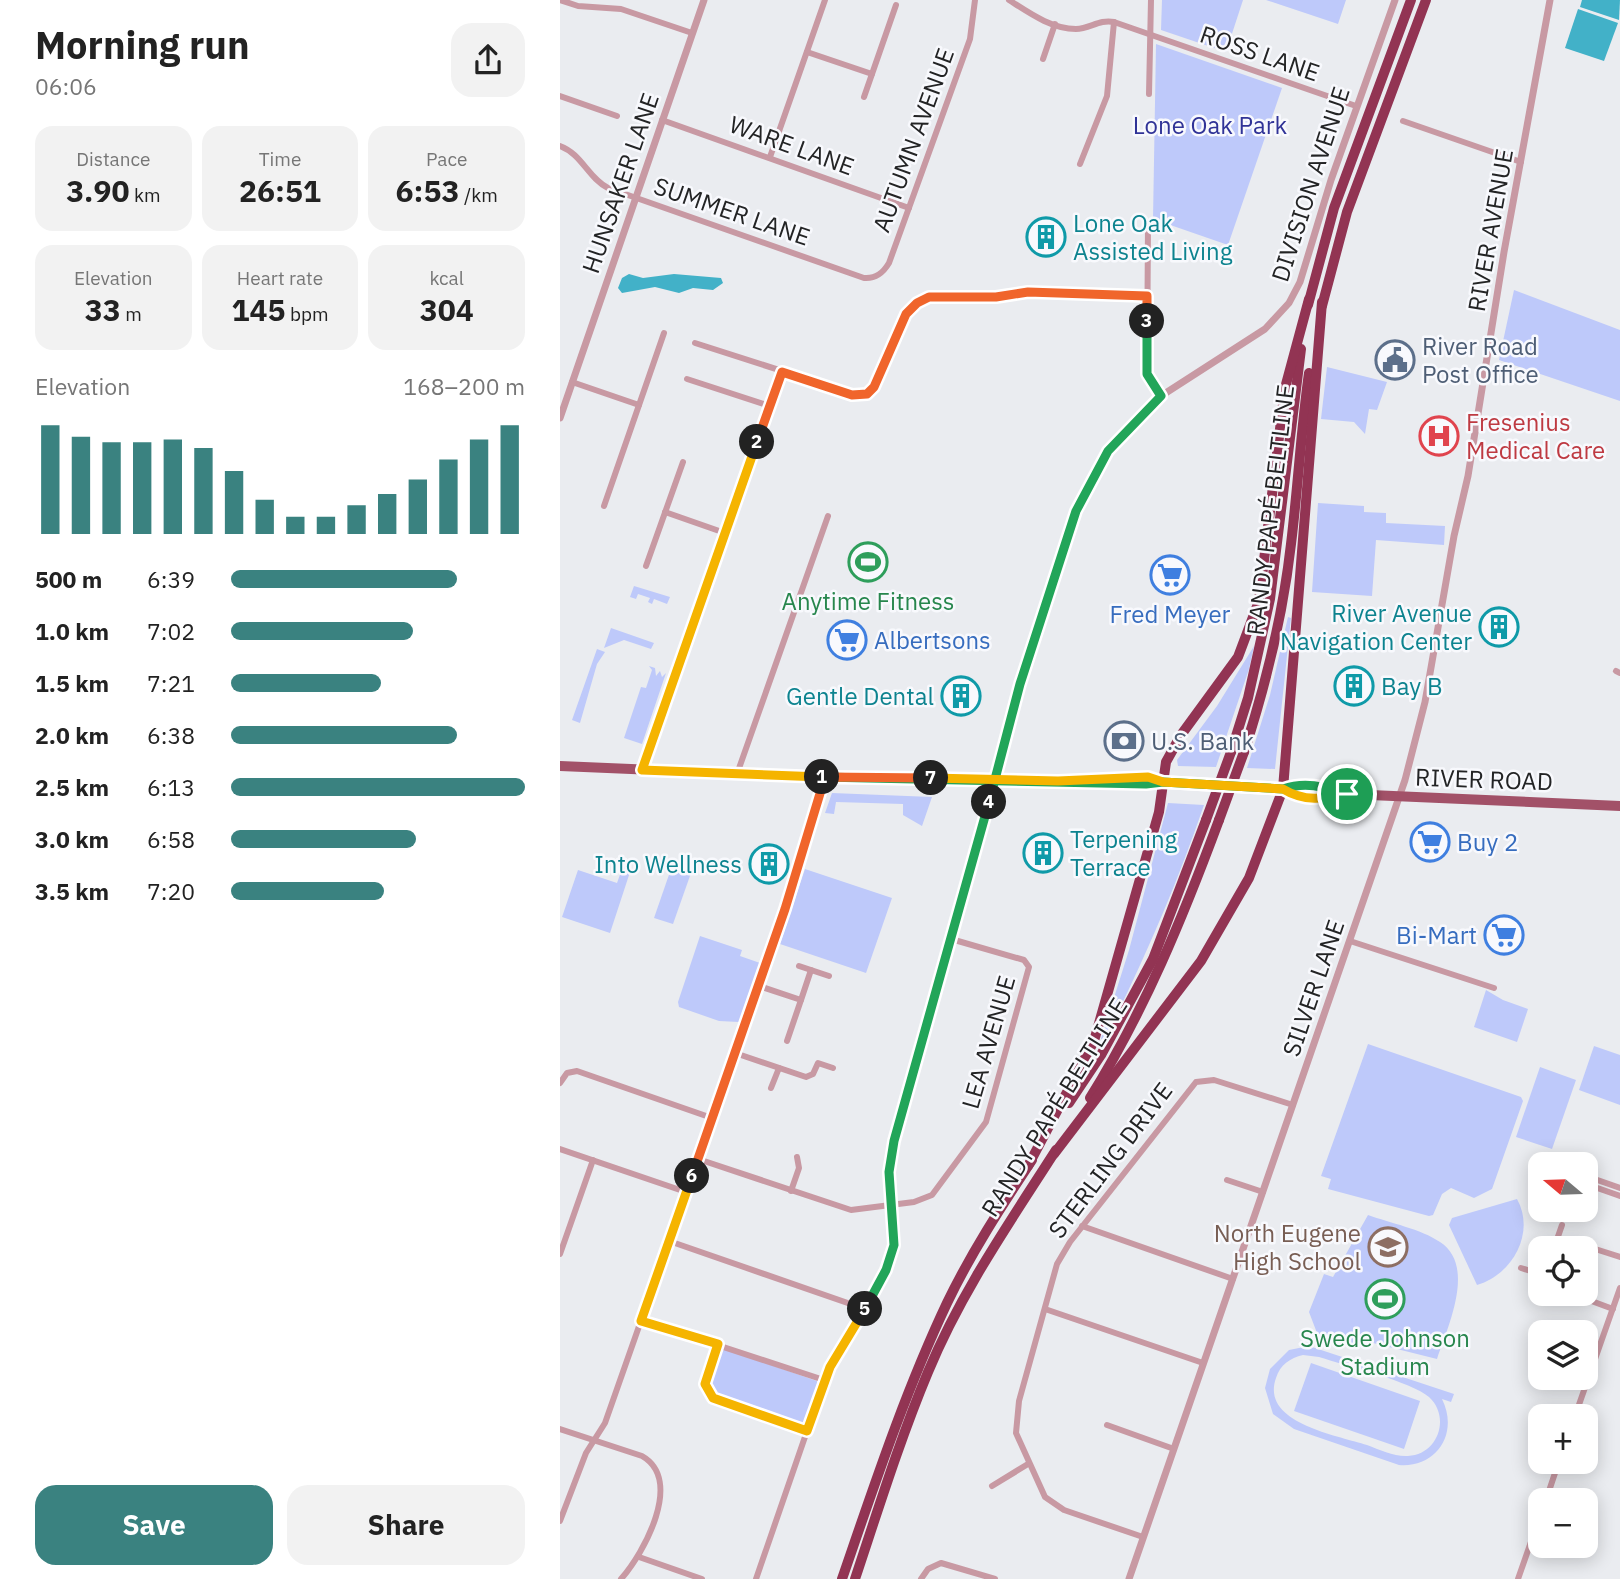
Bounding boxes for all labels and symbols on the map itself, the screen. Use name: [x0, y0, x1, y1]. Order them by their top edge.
street label: ROSS LANE: [1196, 18, 1324, 88]
street label: AUTUMN AVENUE: [865, 44, 961, 236]
street label: DIVISION AVENUE: [1263, 82, 1357, 286]
street label: HUNSAKER LANE: [574, 89, 666, 277]
street label: WARE LANE: [725, 108, 859, 182]
park label: Lone Oak Park: [1133, 109, 1288, 141]
street label: RIVER AVENUE: [1460, 146, 1520, 314]
street label: SUMMER LANE: [650, 169, 814, 253]
place label: Lone Oak Assisted Living: [1073, 207, 1233, 267]
building icon: Lone Oak Assisted Living: [1025, 216, 1067, 258]
pin: 3: [1130, 304, 1164, 338]
place label: River Road Post Office: [1422, 330, 1539, 390]
public building icon: River Road Post Office: [1374, 339, 1416, 381]
street label: RANDY PAPÉ BELTLINE: [1239, 383, 1301, 637]
place label: Fresenius Medical Care: [1466, 406, 1605, 466]
hospital icon: Fresenius Medical Care: [1418, 415, 1460, 457]
pin: 2: [740, 424, 774, 460]
sports icon: Anytime Fitness: [847, 541, 889, 583]
supermarket icon: Fred Meyer: [1149, 554, 1191, 596]
place label: Anytime Fitness: [782, 585, 954, 617]
place label: River Avenue Navigation Center: [1280, 597, 1472, 657]
place label: Fred Meyer: [1110, 598, 1231, 630]
building icon: River Avenue Navigation Center: [1478, 606, 1520, 648]
supermarket icon: Albertsons: [826, 619, 868, 661]
place label: Albertsons: [874, 624, 991, 656]
building icon: Bay B: [1333, 665, 1375, 707]
place label: Bay B: [1381, 670, 1443, 702]
building icon: Gentle Dental: [940, 675, 982, 717]
place label: Gentle Dental: [786, 680, 934, 712]
bank icon: U.S. Bank: [1103, 720, 1145, 762]
place label: U.S. Bank: [1151, 725, 1255, 757]
pin: 1: [804, 760, 840, 794]
pin: 7: [914, 760, 948, 796]
street label: RIVER ROAD: [1415, 761, 1553, 797]
pin: [1317, 764, 1377, 824]
pin: 4: [972, 784, 1006, 820]
supermarket icon: Buy 2: [1409, 821, 1451, 863]
place label: Terpening Terrace: [1070, 823, 1178, 883]
place label: Buy 2: [1457, 826, 1518, 858]
building icon: Terpening Terrace: [1022, 832, 1064, 874]
building icon: Into Wellness: [748, 843, 790, 885]
place label: Into Wellness: [594, 848, 742, 880]
supermarket icon: Bi-Mart: [1483, 914, 1525, 956]
street label: SILVER LANE: [1275, 915, 1351, 1061]
place label: Bi-Mart: [1396, 919, 1477, 951]
street label: LEA AVENUE: [954, 972, 1022, 1112]
street label: RANDY PAPÉ BELTLINE: [974, 992, 1134, 1222]
street label: STERLING DRIVE: [1041, 1076, 1179, 1244]
north arrow: [1528, 1152, 1598, 1222]
pin: 6: [674, 1158, 710, 1194]
place label: North Eugene High School: [1214, 1217, 1361, 1277]
school or university icon: North Eugene High School: [1367, 1226, 1409, 1268]
sports icon: Swede Johnson Stadium: [1364, 1278, 1406, 1320]
pin: 5: [848, 1292, 882, 1326]
place label: Swede Johnson Stadium: [1300, 1322, 1470, 1382]

